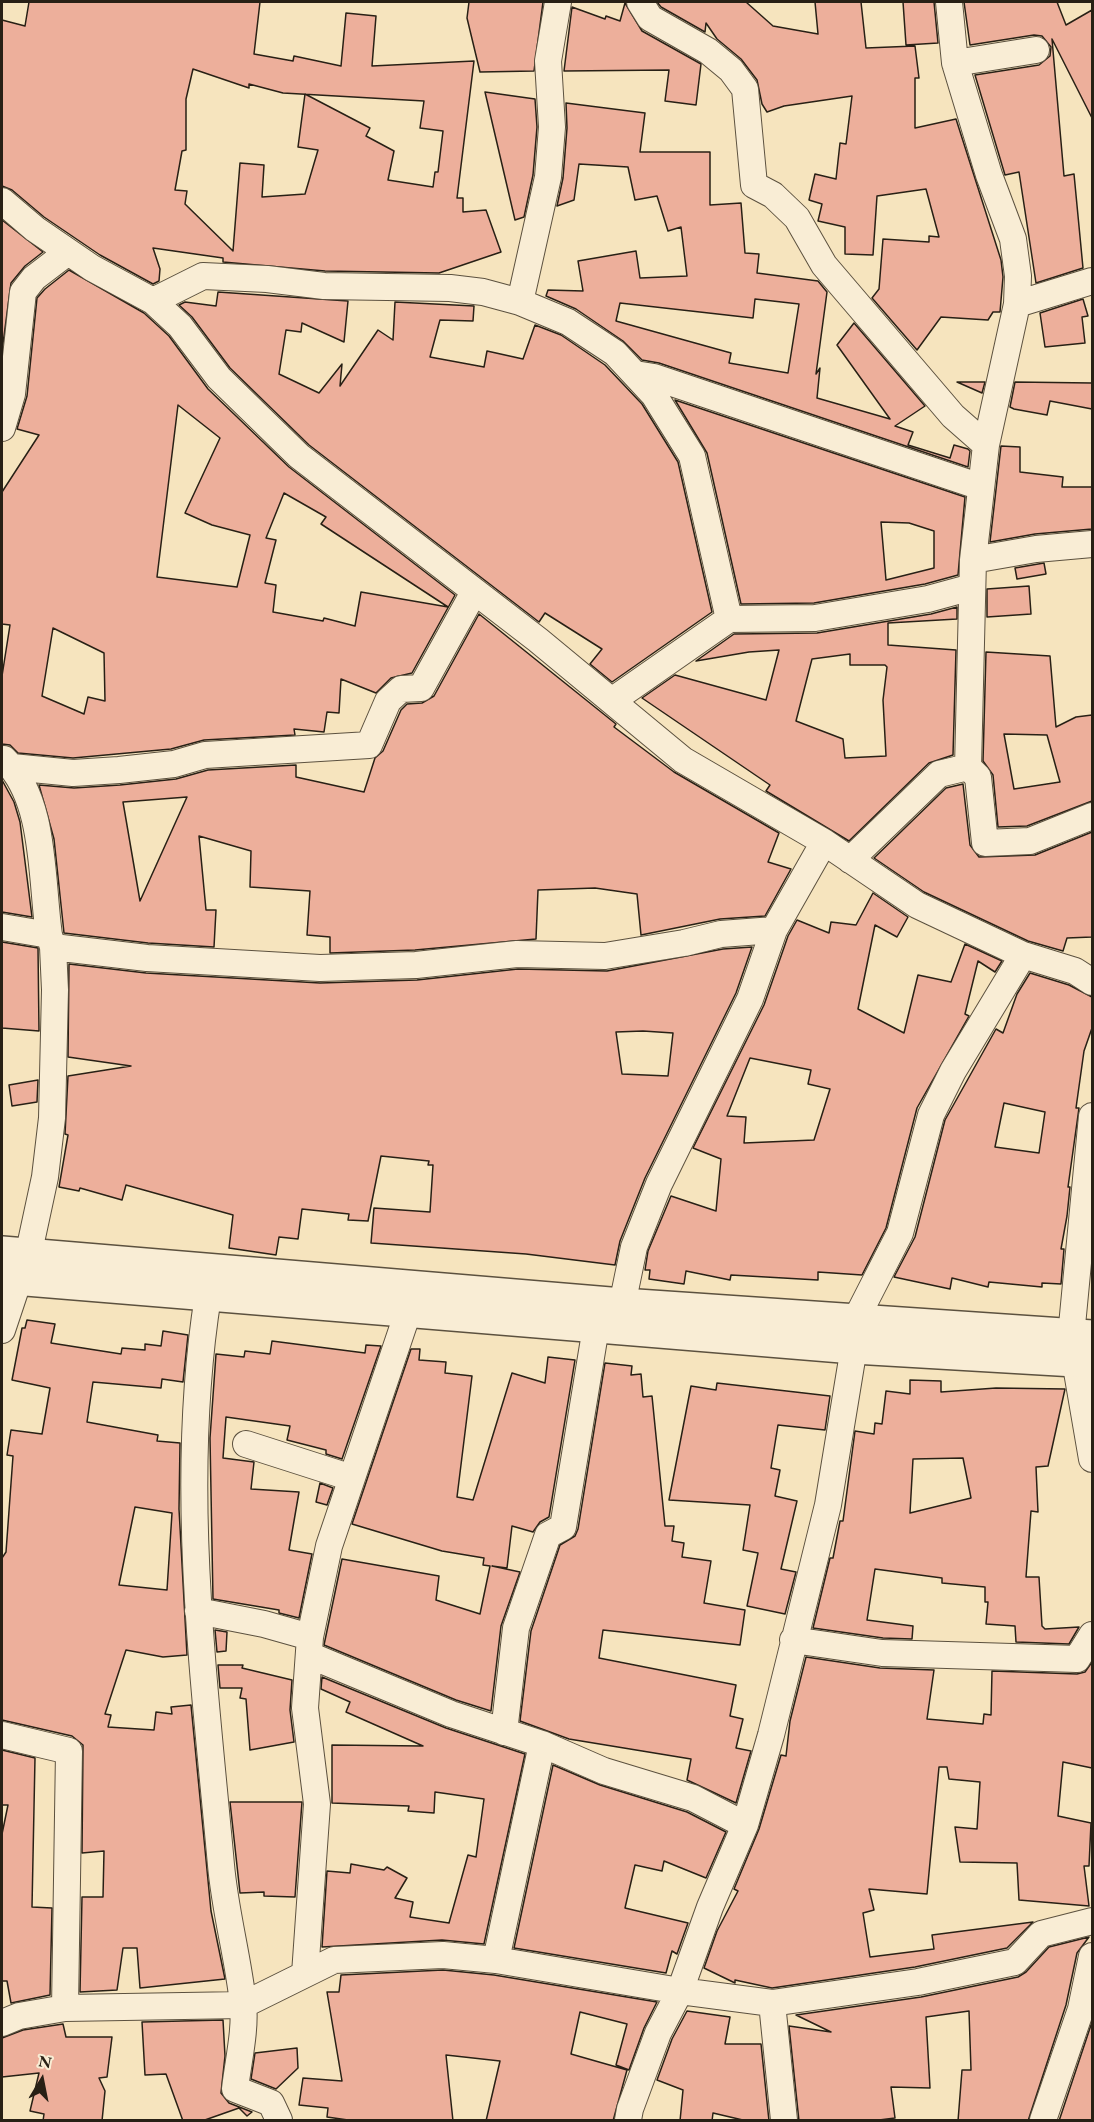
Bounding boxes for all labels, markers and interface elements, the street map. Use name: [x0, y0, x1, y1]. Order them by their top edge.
north arrow: [12, 2050, 72, 2110]
text: N: [37, 2050, 53, 2073]

